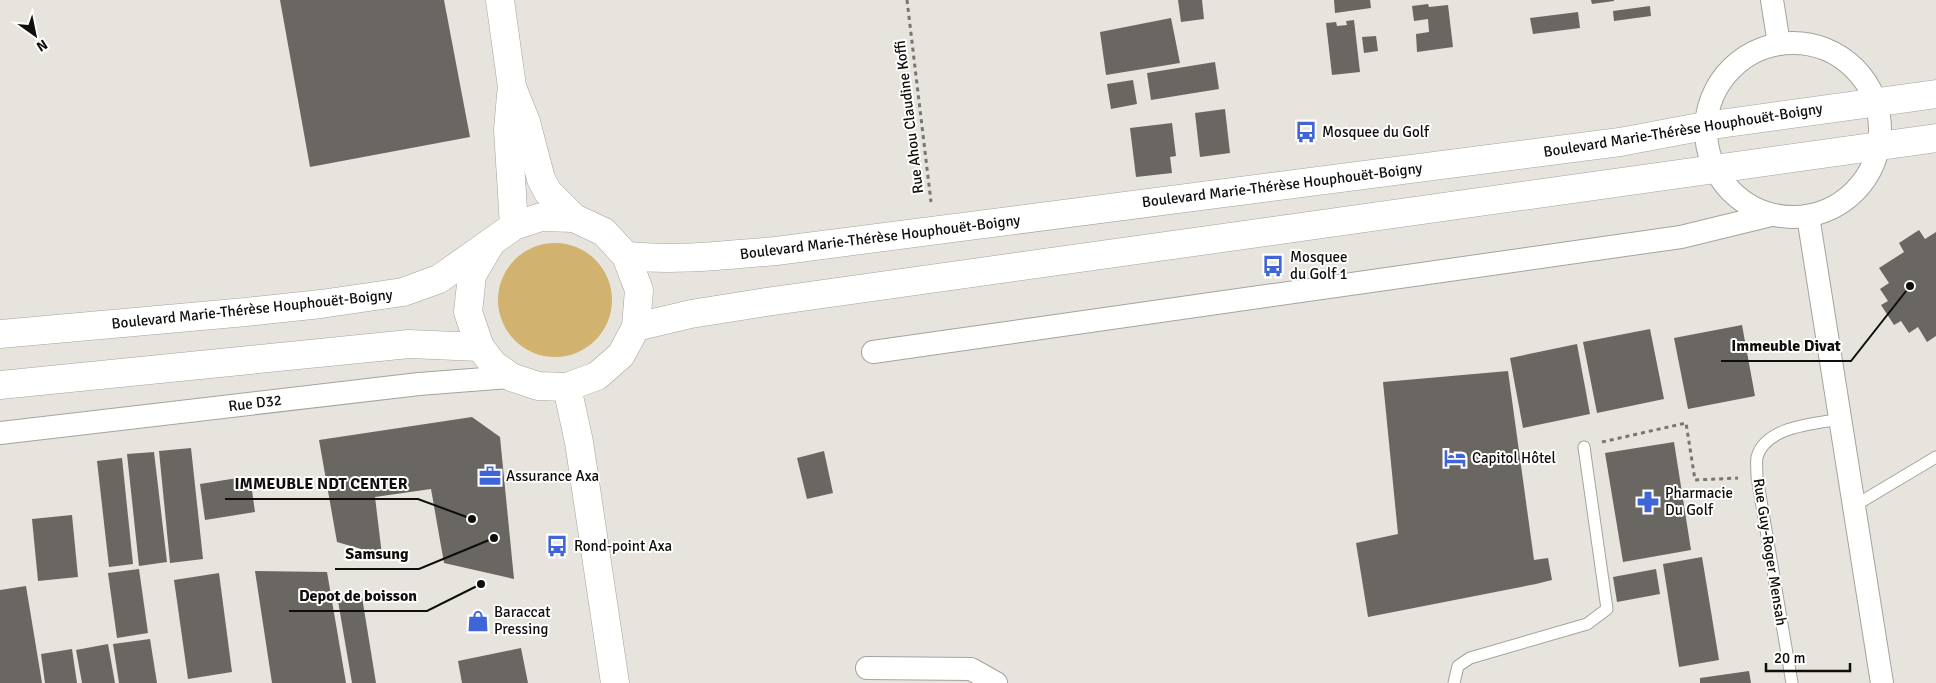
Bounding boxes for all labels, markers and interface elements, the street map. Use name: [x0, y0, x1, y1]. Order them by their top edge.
north arrow: [10, 10, 60, 60]
text: N: [33, 36, 51, 55]
street label: Rue Ahou Claudine Koffi: [891, 39, 927, 195]
street label: Boulevard Marie-Thérèse Houphouët-Boigny: [1542, 99, 1824, 161]
bus stop icon: Mosquee du Golf: [1293, 119, 1319, 145]
place label: Mosquee du Golf: [1322, 123, 1430, 141]
street label: Boulevard Marie-Thérèse Houphouët-Boigny: [1141, 159, 1423, 211]
street label: Boulevard Marie-Thérèse Houphouët-Boigny: [739, 211, 1021, 263]
place label: Mosquee du Golf 1: [1290, 248, 1348, 283]
bus stop icon: Mosquee du Golf 1: [1260, 253, 1286, 279]
street label: Boulevard Marie-Thérèse Houphouët-Boigny: [111, 285, 393, 333]
callout: Immeuble Divat: [1721, 330, 1851, 361]
text: Immeuble Divat: [1731, 336, 1841, 356]
street label: Rue D32: [227, 391, 283, 415]
hotel icon: Capitol Hôtel: [1442, 445, 1468, 471]
place label: Capitol Hôtel: [1472, 449, 1556, 467]
office icon: Assurance Axa: [477, 463, 503, 489]
place label: Assurance Axa: [506, 467, 599, 485]
callout: IMMEUBLE NDT CENTER: [225, 468, 418, 499]
text: IMMEUBLE NDT CENTER: [235, 474, 408, 494]
street label: Rue Guy-Roger Mensah: [1749, 477, 1791, 627]
place label: Pharmacie Du Golf: [1665, 484, 1733, 519]
pharmacy icon: Pharmacie Du Golf: [1635, 489, 1661, 515]
bus stop icon: Rond-point Axa: [544, 533, 570, 559]
place label: Rond-point Axa: [574, 537, 672, 555]
callout: Samsung: [335, 538, 419, 569]
text: Samsung: [345, 544, 409, 564]
callout: Depot de boisson: [289, 580, 427, 611]
text: Depot de boisson: [299, 586, 417, 606]
place label: Baraccat Pressing: [494, 603, 550, 638]
shop icon: Baraccat Pressing: [465, 608, 491, 634]
scale bar: [1766, 640, 1850, 672]
text: 20 m: [1774, 649, 1805, 667]

